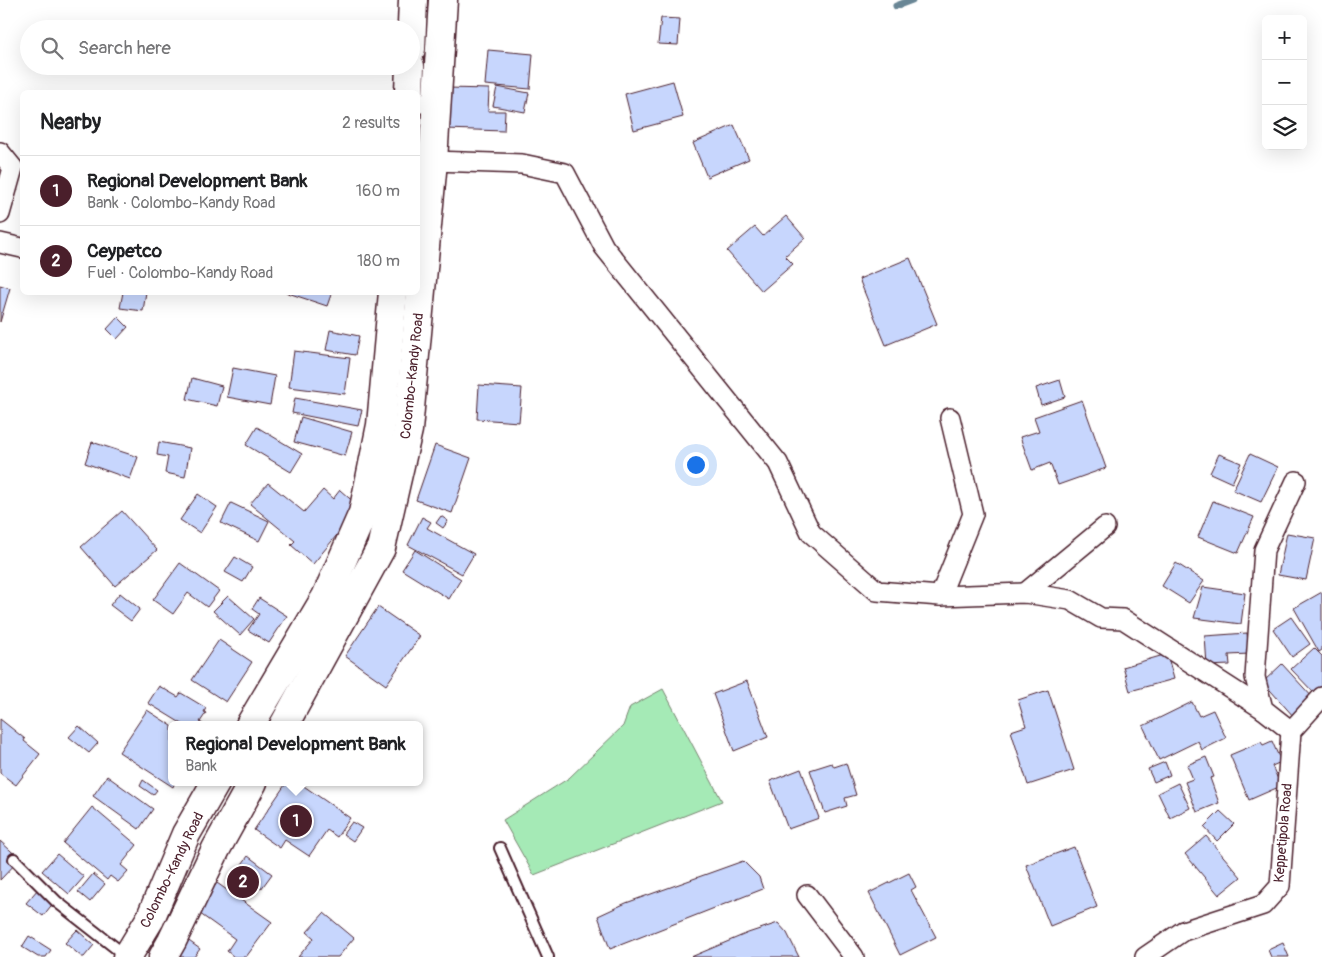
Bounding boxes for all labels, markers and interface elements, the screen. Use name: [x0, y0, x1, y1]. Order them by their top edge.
map controls: [1262, 15, 1307, 150]
button: +: [1262, 15, 1307, 60]
search box: [20, 20, 420, 75]
icon: search: [38, 34, 66, 62]
text: Search here: [78, 36, 171, 60]
button: −: [1262, 60, 1307, 105]
button: layers: [1262, 105, 1307, 150]
text: Nearby: [40, 109, 101, 136]
text: 2 results: [342, 113, 400, 133]
text: Regional Development Bank: [87, 169, 308, 193]
text: 1: [53, 181, 59, 201]
text: 160 m: [356, 181, 400, 201]
text: Bank · Colombo-Kandy Road: [87, 193, 276, 213]
text: Ceypetco: [87, 239, 162, 263]
text: 2: [52, 251, 60, 271]
text: 180 m: [357, 251, 400, 271]
text: Fuel · Colombo-Kandy Road: [87, 263, 273, 283]
street label: Colombo-Kandy Road: [397, 312, 427, 440]
your location: [683, 452, 709, 478]
popup: [168, 721, 423, 786]
text: Regional Development Bank: [185, 732, 406, 756]
text: Bank: [185, 756, 217, 776]
street label: Keppetipola Road: [1270, 783, 1296, 883]
pin: 1: [280, 802, 312, 840]
street label: Colombo-Kandy Road: [137, 809, 207, 931]
pin: 2: [227, 863, 259, 901]

